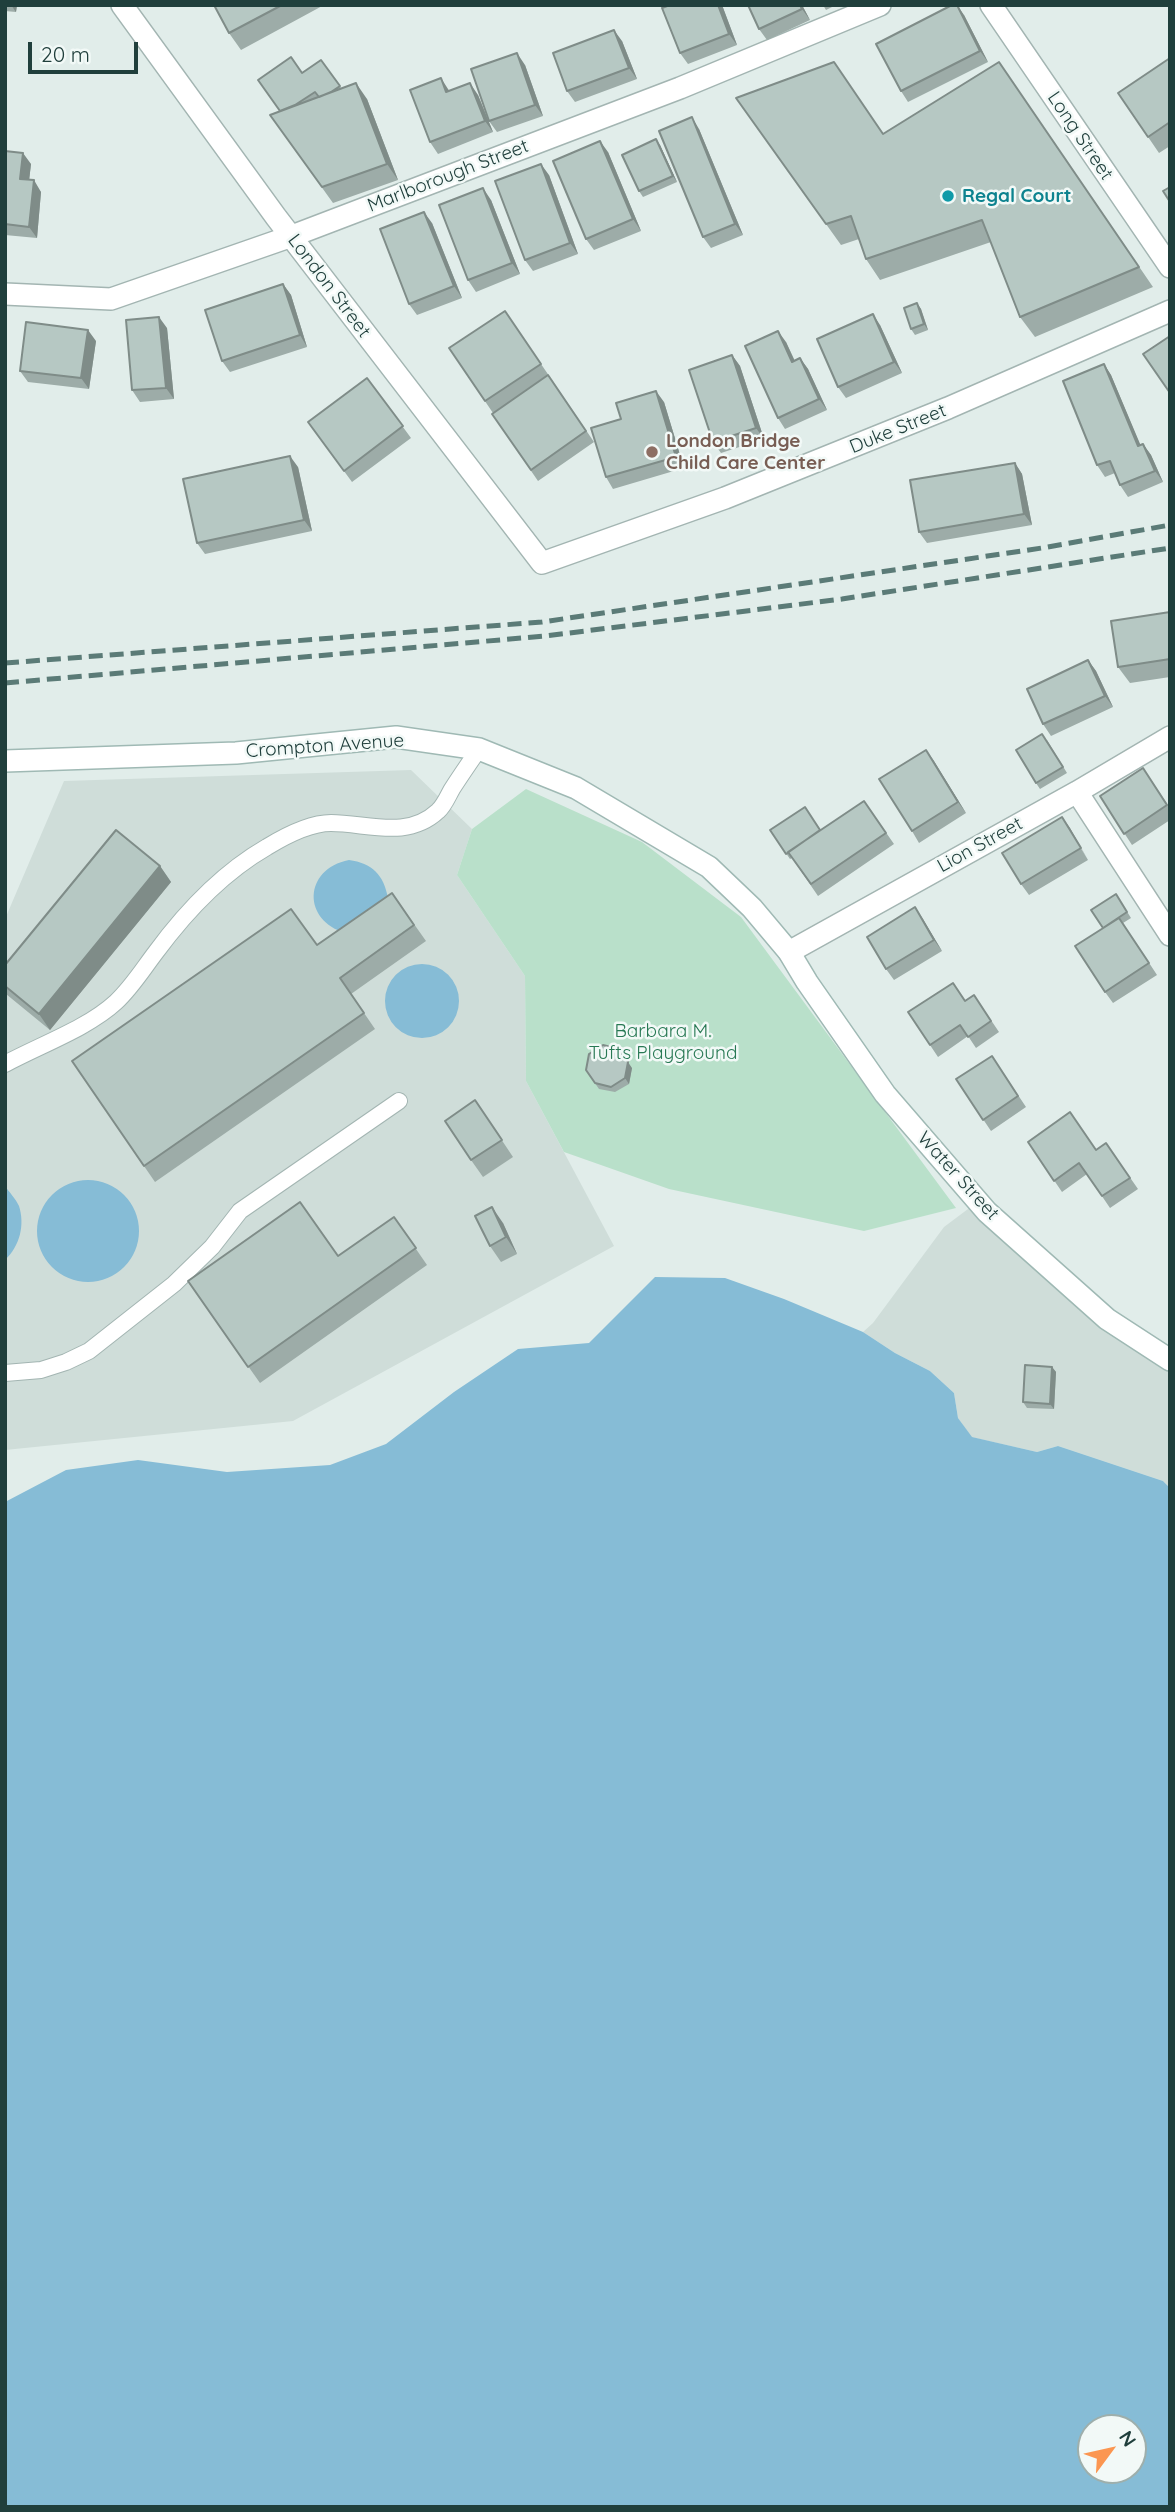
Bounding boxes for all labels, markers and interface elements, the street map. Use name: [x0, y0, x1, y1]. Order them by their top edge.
scale bar: [32, 28, 142, 72]
text: 20 m: [41, 41, 90, 67]
street label: Long Street: [1042, 88, 1118, 184]
street label: Marlborough Street: [364, 135, 532, 217]
place label: Regal Court: [962, 185, 1071, 207]
marker: Regal Court: [940, 188, 956, 204]
street label: London Street: [283, 230, 375, 342]
street label: Duke Street: [846, 399, 950, 459]
place label: London Bridge Child Care Center: [666, 430, 826, 474]
marker: London Bridge Child Care Center: [644, 444, 660, 460]
street label: Crompton Avenue: [245, 729, 405, 763]
street label: Lion Street: [933, 812, 1027, 878]
park label: Barbara M. Tufts Playground: [588, 1020, 738, 1064]
street label: Water Street: [912, 1127, 1004, 1225]
north arrow: [1077, 2414, 1147, 2484]
text: N: [1114, 2426, 1142, 2451]

